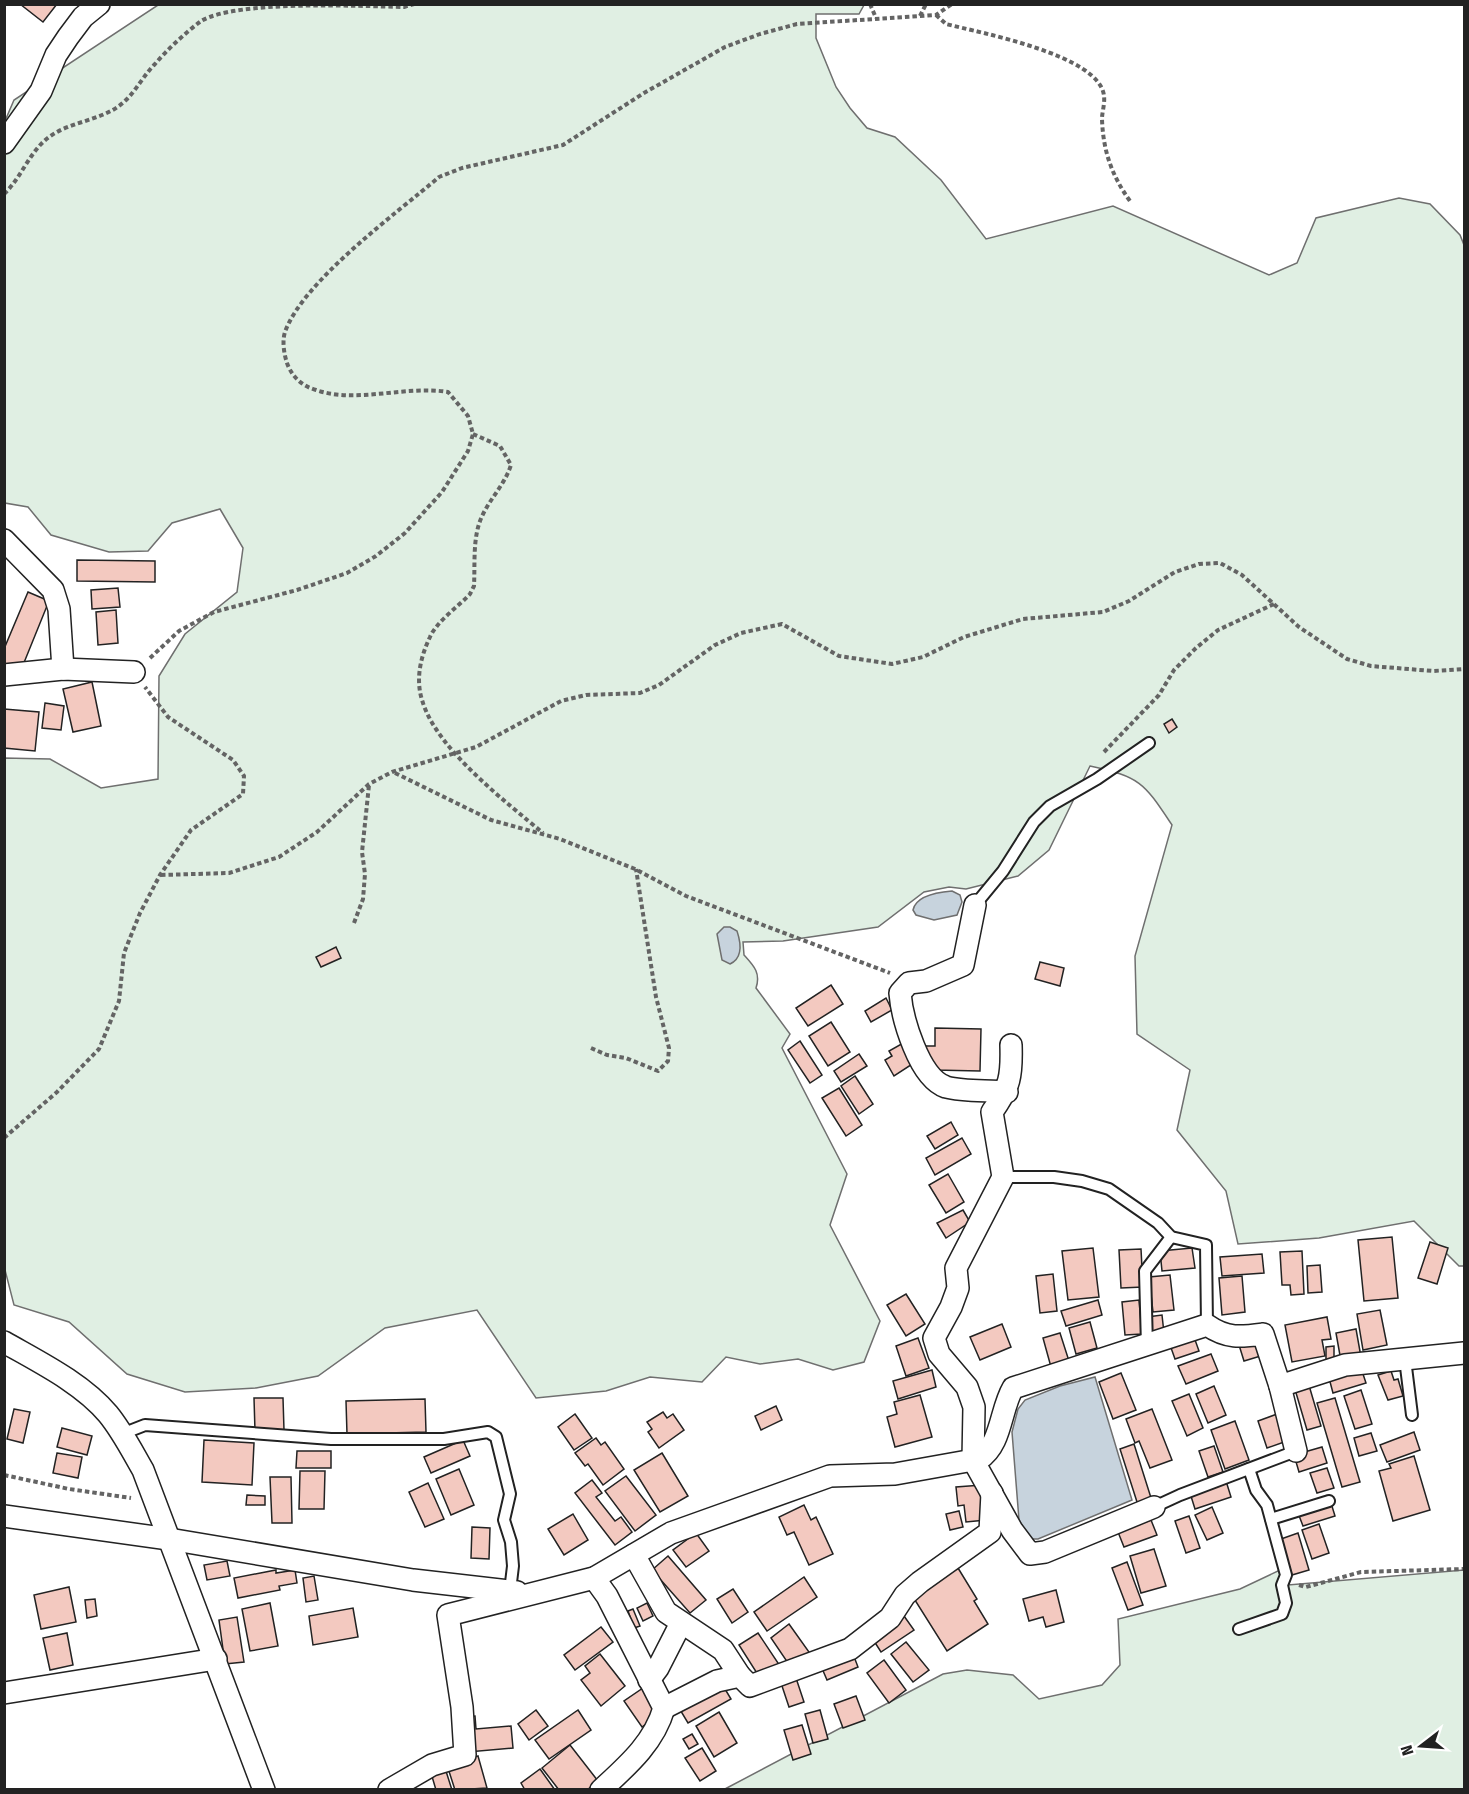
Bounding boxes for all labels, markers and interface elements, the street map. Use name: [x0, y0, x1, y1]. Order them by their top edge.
north arrow: [1391, 1716, 1451, 1776]
text: N: [1397, 1743, 1418, 1758]

